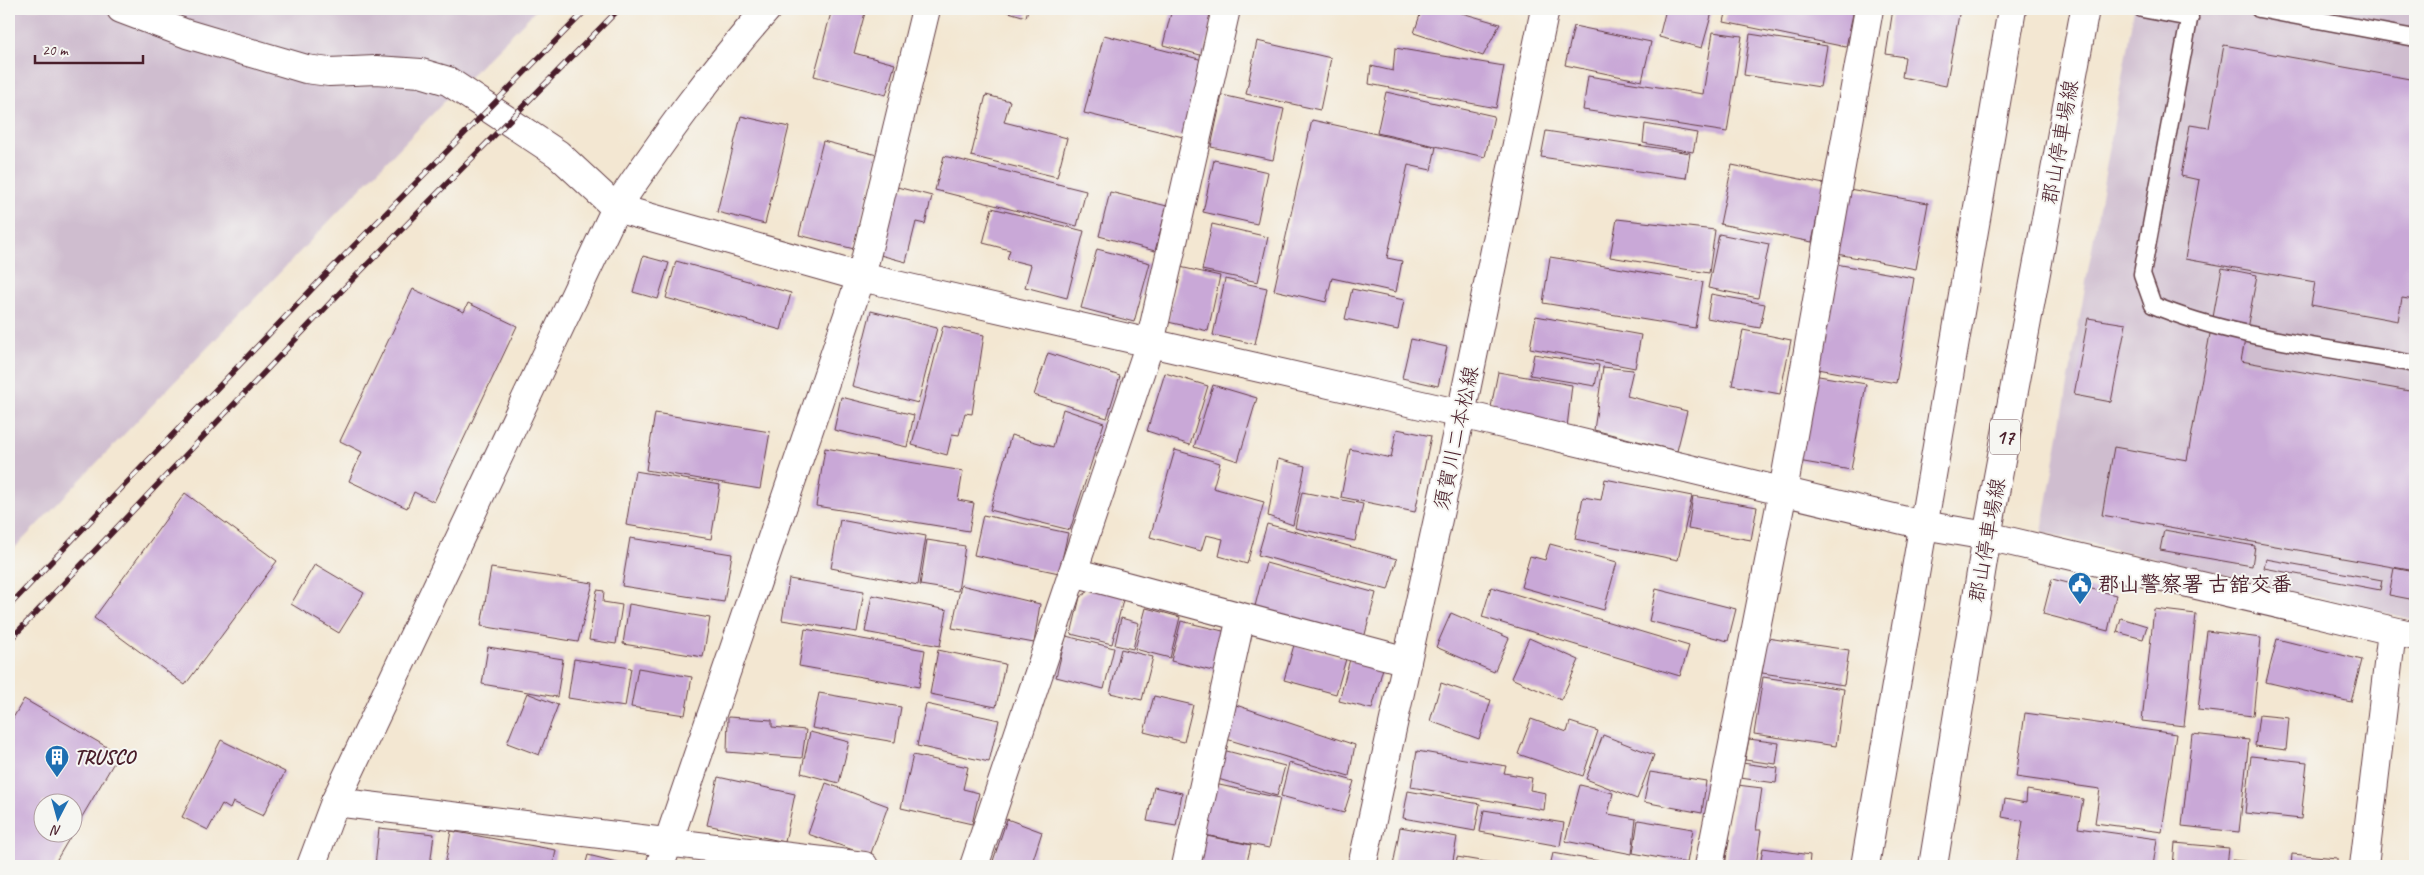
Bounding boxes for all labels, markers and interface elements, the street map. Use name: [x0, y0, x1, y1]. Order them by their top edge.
scale bar: [35, 32, 142, 64]
text: 20 m: [42, 41, 69, 60]
street label: 郡山停車場線: [2036, 78, 2084, 206]
street label: 須賀川二本松線: [1428, 363, 1484, 513]
road number: 17: [1990, 420, 2020, 454]
street label: 郡山停車場線: [1963, 476, 2011, 604]
public building icon: 郡山警察署 古舘交番: [2067, 571, 2093, 605]
place label: 郡山警察署 古舘交番: [2098, 571, 2292, 597]
building icon: TRUSCO: [44, 744, 70, 778]
place label: TRUSCO: [74, 744, 137, 770]
north arrow: [32, 792, 82, 842]
text: N: [49, 821, 62, 839]

